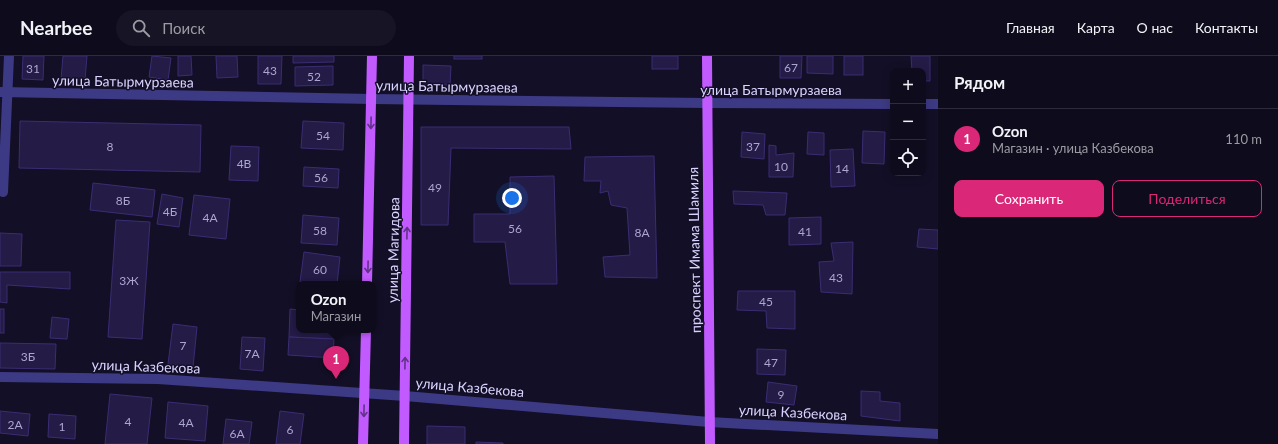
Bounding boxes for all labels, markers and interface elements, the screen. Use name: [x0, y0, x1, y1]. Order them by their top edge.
search box: [116, 10, 396, 46]
text: Nearbee: [20, 16, 92, 39]
icon: search: [130, 17, 152, 39]
text: Поиск: [162, 19, 205, 37]
text: Главная: [1006, 19, 1055, 36]
text: Карта: [1077, 19, 1115, 36]
text: О нас: [1137, 19, 1173, 36]
text: Контакты: [1195, 19, 1258, 36]
house number: 67: [784, 60, 798, 75]
house number: 31: [26, 61, 40, 76]
house number: 43: [263, 63, 277, 78]
map controls: [890, 68, 926, 176]
button: +: [890, 68, 926, 104]
house number: 52: [307, 69, 321, 84]
street label: улица Батырмурзаева: [52, 71, 194, 91]
text: Рядом: [954, 72, 1005, 93]
street label: улица Батырмурзаева: [376, 76, 518, 96]
street label: улица Батырмурзаева: [700, 81, 842, 98]
button: −: [890, 104, 926, 140]
one-way arrow: [367, 116, 375, 129]
text: Ozon: [992, 122, 1028, 140]
house number: 54: [316, 128, 330, 143]
text: 1: [963, 131, 971, 147]
text: 110 m: [1225, 131, 1262, 147]
house number: 8: [107, 139, 114, 154]
house number: 37: [746, 139, 760, 154]
button: locate: [890, 140, 926, 176]
text: Магазин · улица Казбекова: [992, 140, 1154, 156]
house number: 4В: [237, 156, 252, 171]
house number: 10: [774, 159, 788, 174]
house number: 14: [835, 161, 849, 176]
street label: проспект Имама Шамиля: [684, 167, 704, 333]
house number: 56: [314, 170, 328, 185]
house number: 49: [428, 180, 442, 195]
button: Сохранить: [954, 180, 1104, 217]
button: Поделиться: [1112, 180, 1262, 217]
your location: [502, 188, 522, 208]
house number: 8Б: [116, 193, 130, 208]
street label: улица Магидова: [384, 197, 402, 303]
house number: 4Б: [163, 204, 177, 219]
house number: 4А: [202, 210, 218, 225]
house number: 56: [508, 221, 522, 236]
house number: 58: [313, 223, 327, 238]
house number: 41: [798, 224, 812, 239]
house number: 8А: [634, 225, 650, 240]
one-way arrow: [403, 227, 411, 240]
one-way arrow: [364, 260, 371, 273]
house number: 60: [313, 262, 327, 277]
house number: 43: [829, 270, 843, 285]
house number: 3Ж: [119, 273, 139, 288]
popup: [296, 281, 376, 333]
text: Ozon: [311, 290, 346, 308]
house number: 45: [759, 294, 773, 309]
text: Магазин: [311, 308, 361, 324]
house number: 7: [180, 338, 187, 353]
house number: 7А: [244, 346, 260, 361]
pin: 1: [323, 346, 349, 379]
house number: 3Б: [21, 349, 35, 364]
house number: 47: [764, 355, 778, 370]
street label: улица Казбекова: [91, 356, 201, 376]
one-way arrow: [401, 357, 409, 370]
street label: улица Казбекова: [415, 374, 525, 400]
house number: 9: [778, 387, 785, 402]
street label: улица Казбекова: [738, 401, 848, 423]
one-way arrow: [360, 404, 368, 417]
house number: 4: [125, 414, 132, 429]
house number: 4А: [178, 415, 194, 430]
house number: 2А: [7, 417, 23, 432]
house number: 1: [59, 419, 66, 434]
house number: 6: [287, 422, 294, 437]
house number: 6А: [229, 426, 245, 441]

